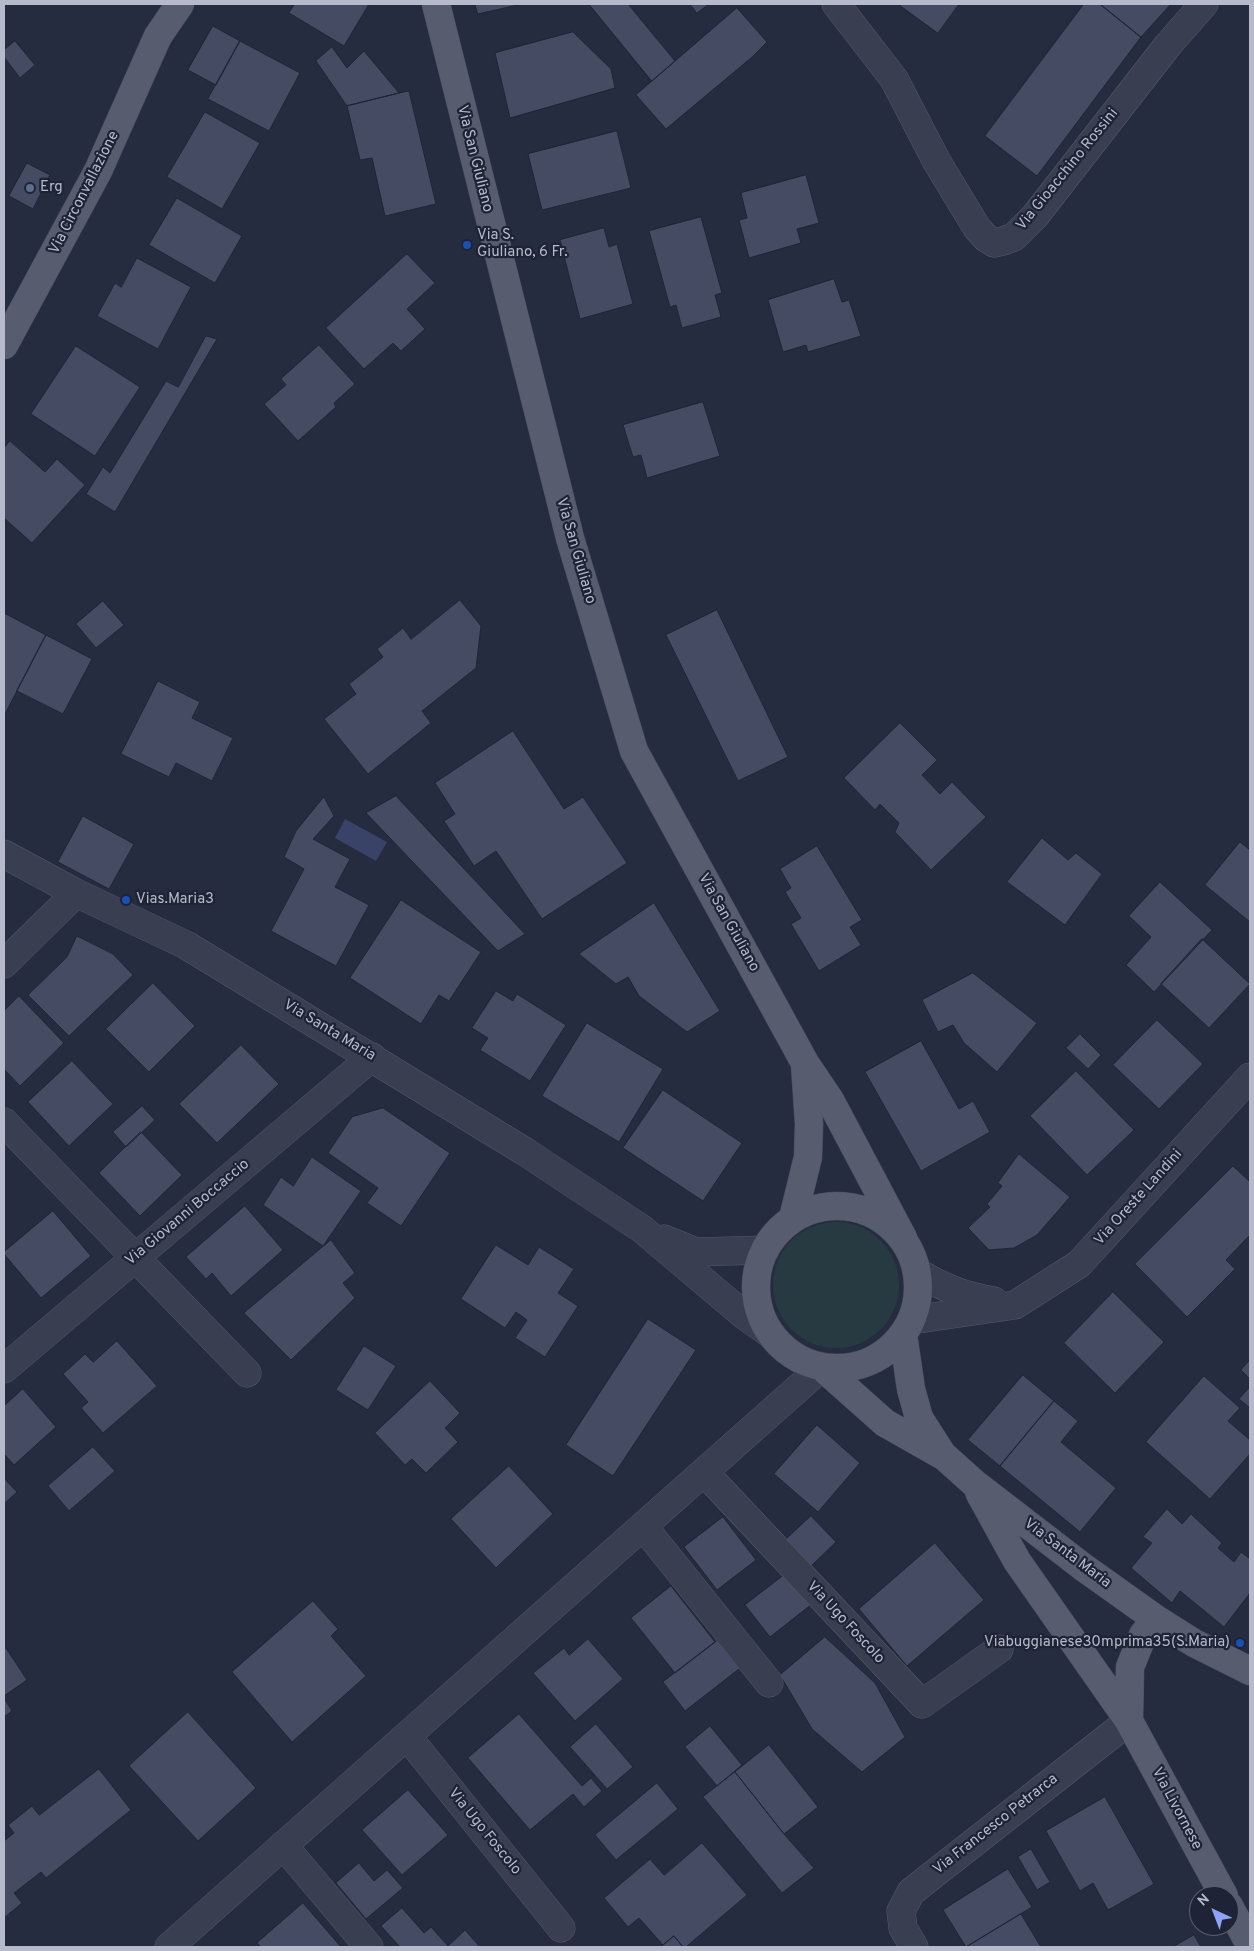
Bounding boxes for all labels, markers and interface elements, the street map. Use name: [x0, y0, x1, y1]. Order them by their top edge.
street label: Via San Giuliano: [452, 104, 496, 214]
street label: Via Gioacchino Rossini: [1013, 105, 1123, 235]
street label: Via Circonvallazione: [46, 128, 124, 258]
place label: Erg: [40, 179, 63, 197]
marker: Erg: [24, 182, 36, 194]
place label: Via S. Giuliano, 6 Fr.: [477, 227, 568, 262]
marker: Via S. Giuliano, 6 Fr.: [461, 239, 473, 251]
street label: Via San Giuliano: [551, 496, 599, 606]
street label: Via San Giuliano: [694, 871, 762, 975]
place label: Vias.Maria3: [136, 891, 214, 909]
marker: Vias.Maria3: [120, 894, 132, 906]
street label: Via Santa Maria: [280, 996, 378, 1066]
street label: Via Oreste Landini: [1091, 1146, 1187, 1250]
street label: Via Giovanni Boccaccio: [122, 1156, 254, 1270]
street label: Via Santa Maria: [1020, 1515, 1114, 1593]
street label: Via Ugo Foscolo: [802, 1578, 888, 1668]
place label: Viabuggianese30mprima35(S.Maria): [984, 1634, 1230, 1652]
marker: Viabuggianese30mprima35(S.Maria): [1234, 1637, 1246, 1649]
street label: Via Livornese: [1147, 1765, 1205, 1853]
street label: Via Francesco Petrarca: [930, 1771, 1062, 1879]
street label: Via Ugo Foscolo: [444, 1785, 524, 1879]
north arrow: [1189, 1886, 1239, 1936]
text: N: [1195, 1891, 1214, 1910]

